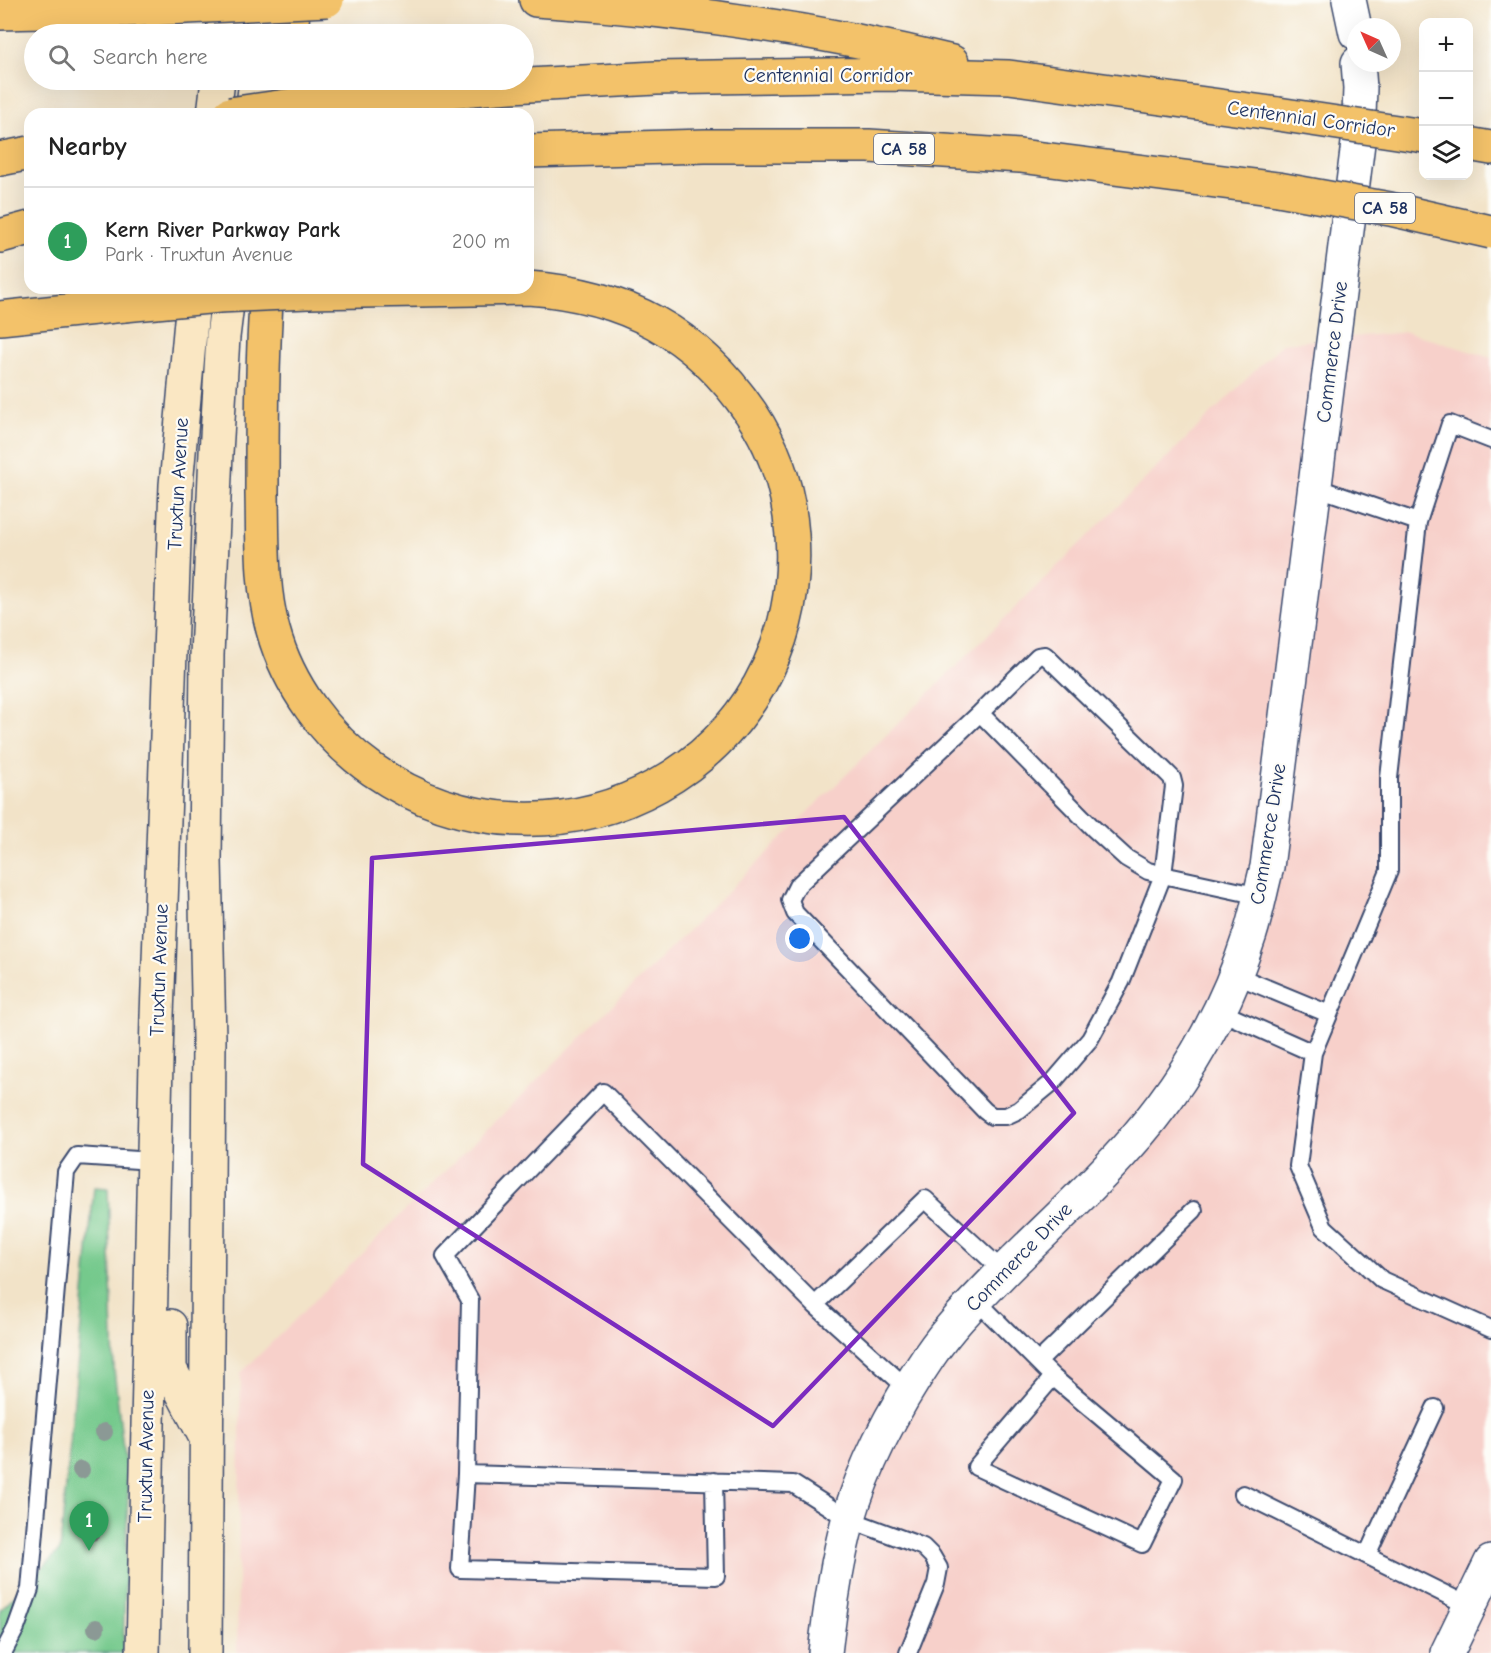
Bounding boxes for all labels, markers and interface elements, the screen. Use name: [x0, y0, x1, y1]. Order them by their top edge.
north arrow: [1347, 18, 1401, 72]
map controls: [1419, 18, 1473, 180]
button: +: [1419, 18, 1473, 72]
search box: [24, 24, 534, 90]
icon: search: [45, 41, 78, 74]
text: Search here: [93, 44, 208, 70]
street label: Centennial Corridor: [744, 64, 913, 87]
button: −: [1419, 72, 1473, 126]
street label: Centennial Corridor: [1226, 96, 1396, 142]
button: layers: [1419, 126, 1473, 180]
text: Nearby: [48, 132, 127, 162]
road number: CA 58: [874, 134, 934, 164]
road number: CA 58: [1355, 193, 1415, 223]
text: Kern River Parkway Park: [105, 217, 340, 243]
text: 1: [64, 230, 71, 253]
text: 200 m: [452, 230, 510, 253]
text: Park · Truxtun Avenue: [105, 243, 293, 266]
street label: Commerce Drive: [1312, 280, 1352, 424]
street label: Truxtun Avenue: [163, 417, 193, 551]
street label: Commerce Drive: [1245, 762, 1291, 906]
street label: Truxtun Avenue: [145, 903, 173, 1037]
your location: [785, 924, 814, 953]
street label: Commerce Drive: [961, 1198, 1077, 1316]
street label: Truxtun Avenue: [133, 1389, 159, 1523]
pin: 1: [70, 1502, 109, 1551]

